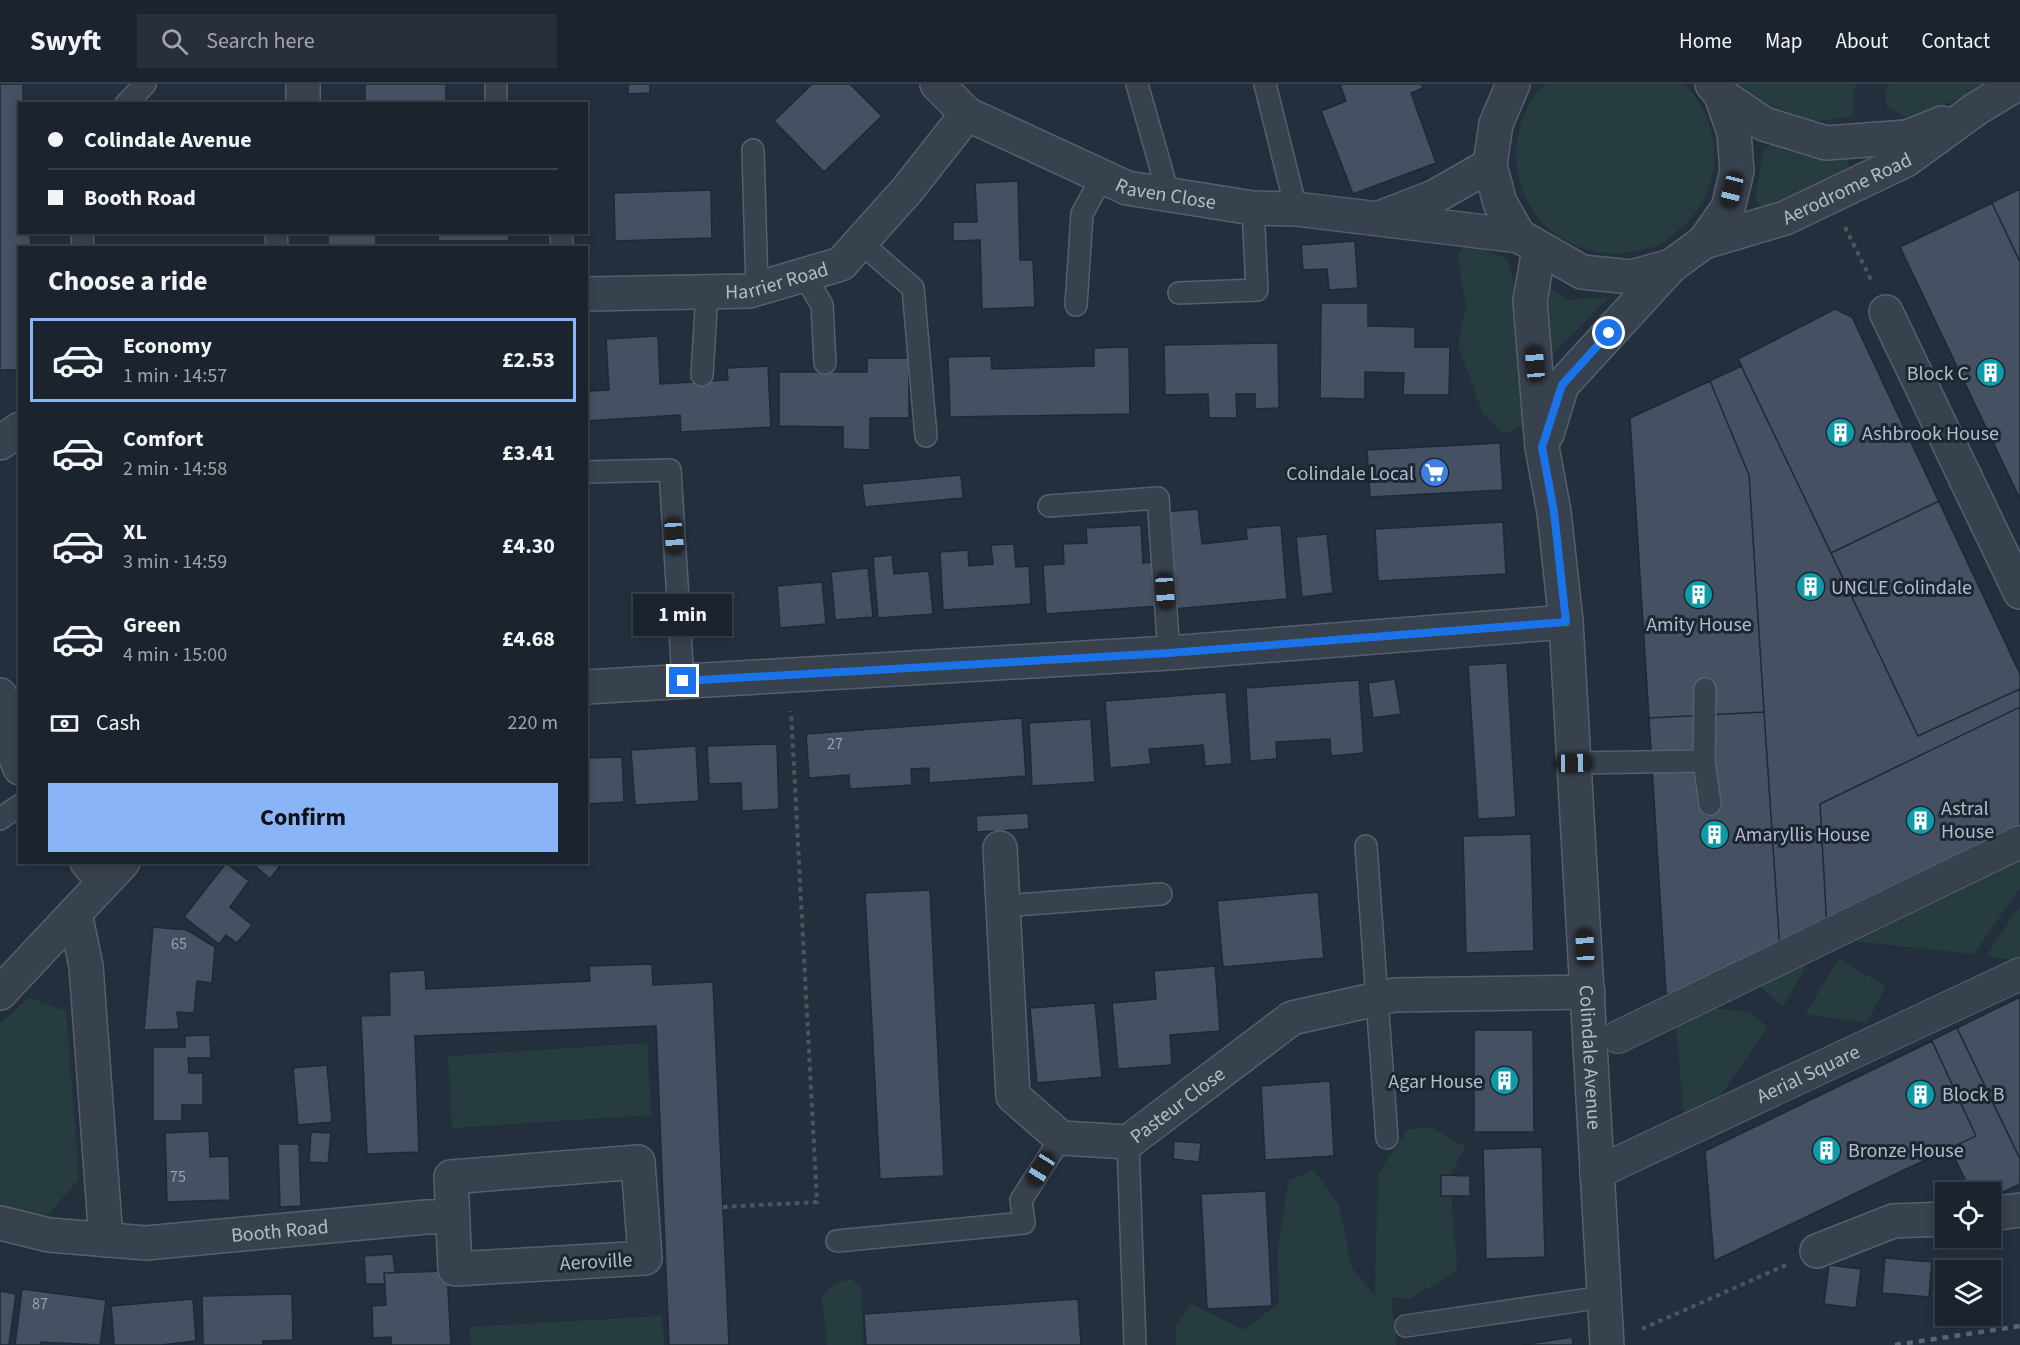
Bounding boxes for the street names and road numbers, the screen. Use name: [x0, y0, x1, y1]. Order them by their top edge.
street label: Aerodrome Road: [1778, 146, 1917, 232]
street label: Raven Close: [1110, 171, 1218, 217]
street label: Harrier Road: [725, 255, 832, 306]
street label: Colindale Avenue: [1572, 984, 1608, 1131]
street label: Aerial Square: [1752, 1038, 1865, 1111]
street label: Pasteur Close: [1125, 1060, 1231, 1151]
street label: Booth Road: [230, 1213, 330, 1250]
street label: Aeroville: [559, 1246, 633, 1278]

